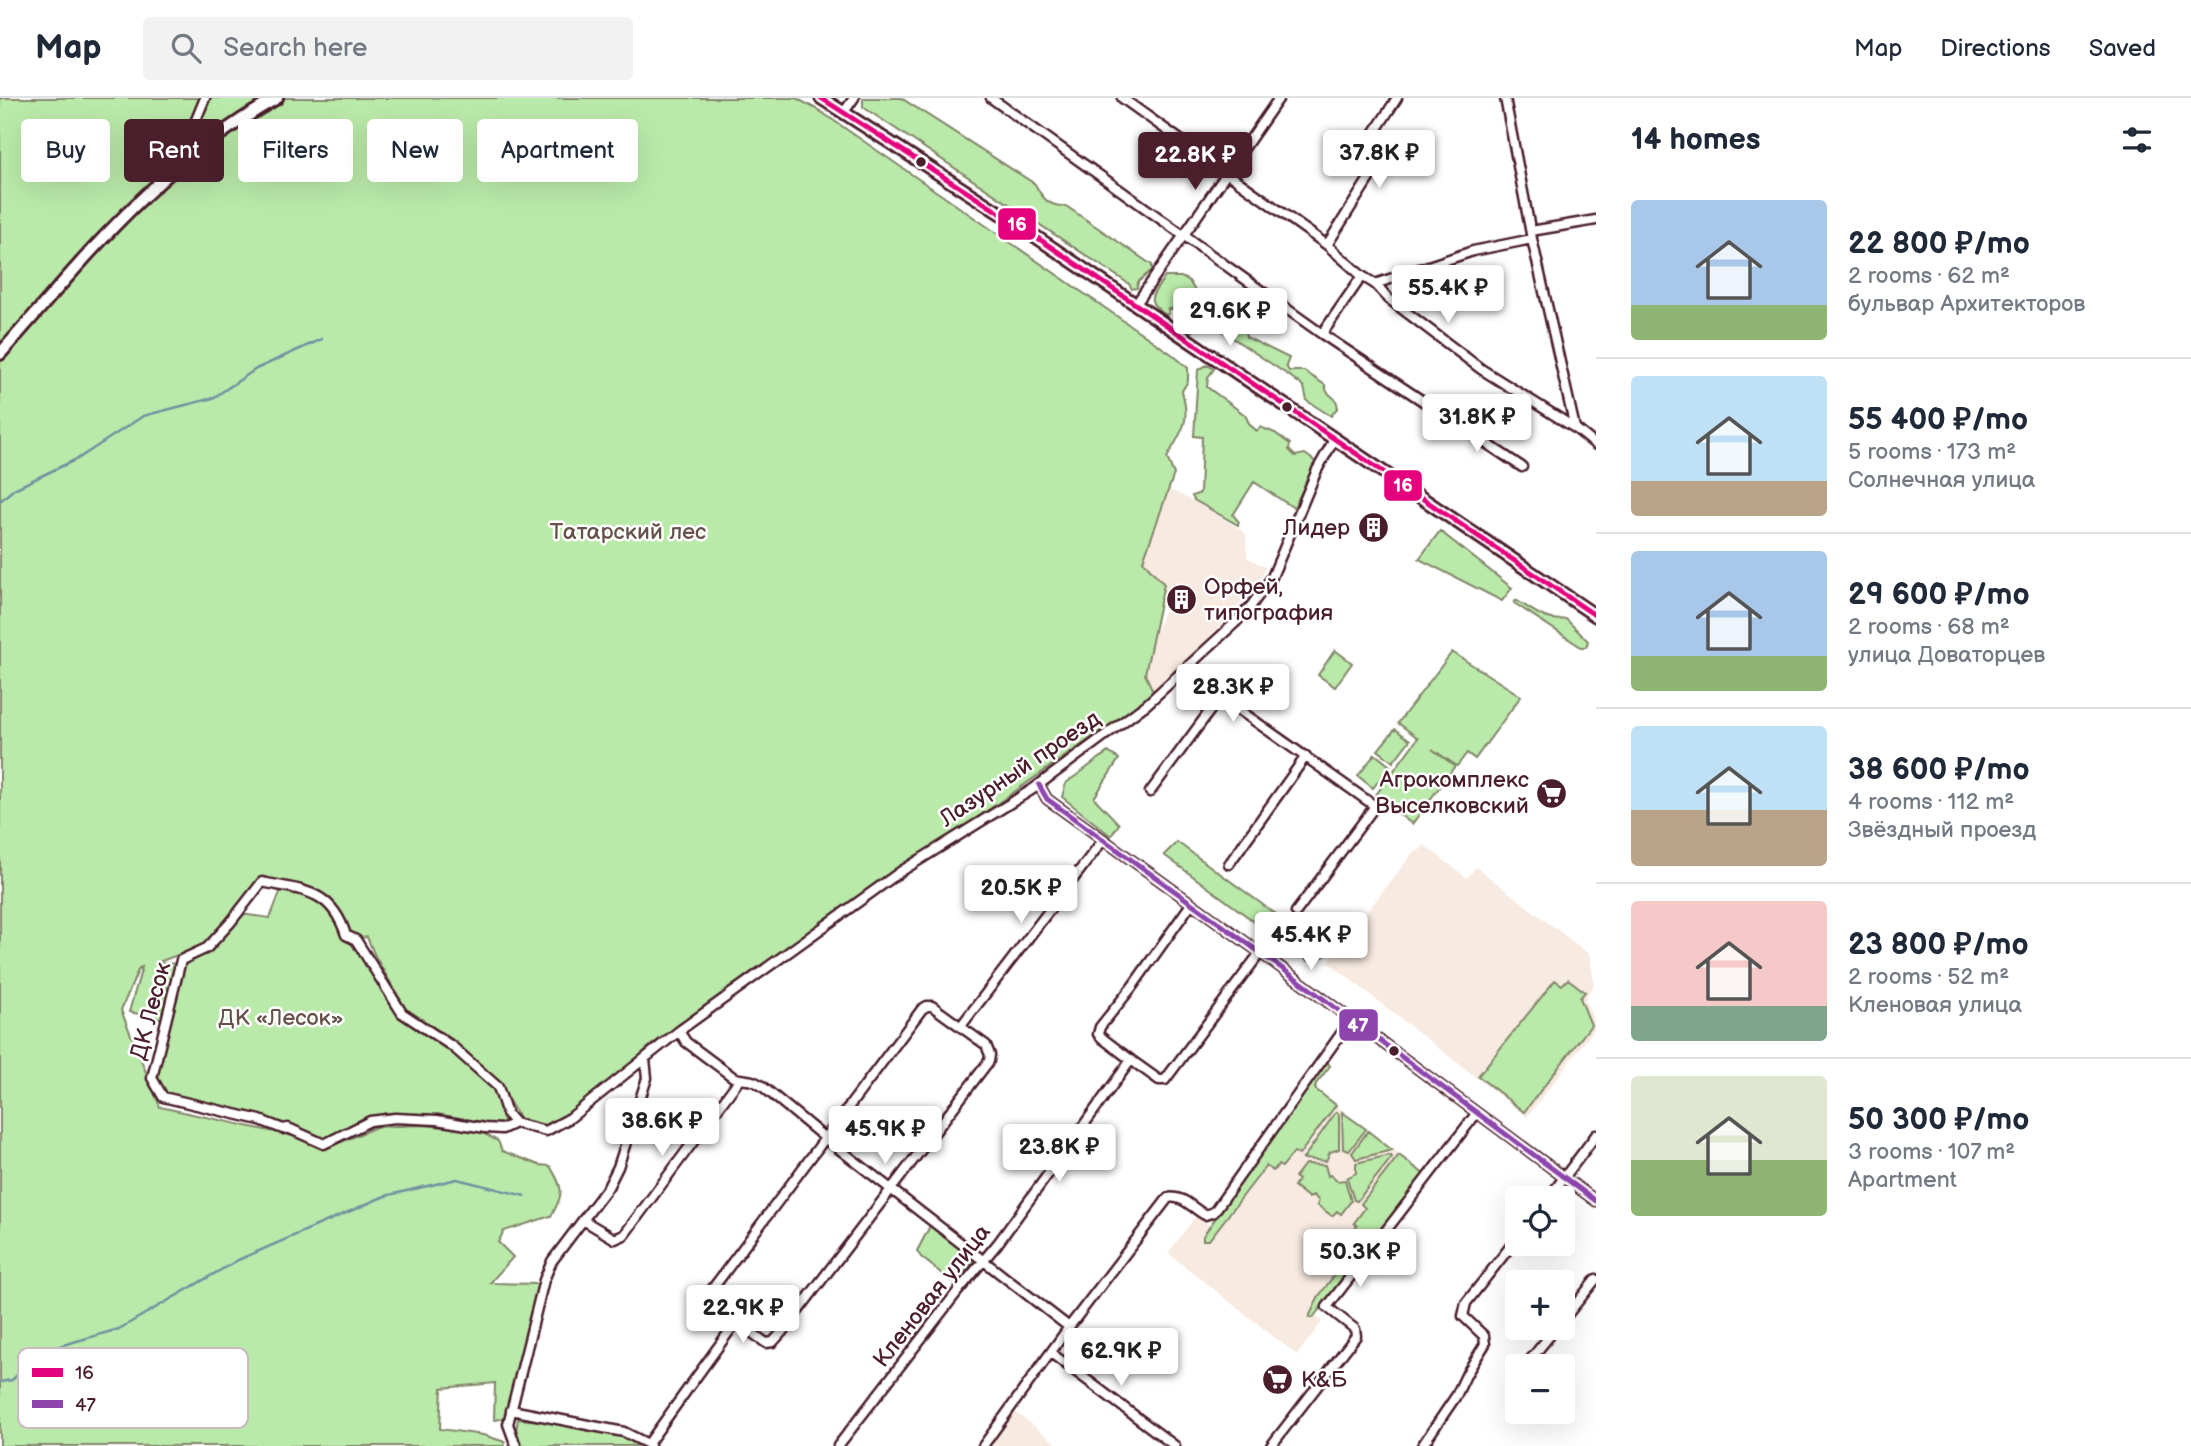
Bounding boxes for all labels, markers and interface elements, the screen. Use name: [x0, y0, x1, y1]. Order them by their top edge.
search box: [143, 17, 633, 80]
text: Map: [35, 28, 101, 68]
icon: search: [167, 29, 205, 67]
text: Search here: [223, 33, 367, 64]
text: Map: [1854, 34, 1902, 63]
text: Directions: [1940, 34, 2051, 63]
text: Saved: [2089, 34, 2156, 63]
chip: Buy: [21, 119, 110, 182]
chip: Rent: [124, 119, 224, 182]
chip: Filters: [238, 119, 353, 182]
chip: New: [367, 119, 463, 182]
chip: Apartment: [477, 119, 638, 182]
icon: filters: [2118, 121, 2156, 159]
text: 14 homes: [1631, 122, 1760, 158]
pin: 37.8K ₽: [1314, 130, 1444, 190]
pin: 22.8K ₽: [1130, 132, 1260, 192]
text: 37.8K ₽: [1339, 139, 1419, 167]
text: 22.8K ₽: [1154, 141, 1236, 169]
unlabelled marker: [914, 155, 928, 169]
line badge: 16: [997, 207, 1037, 241]
text: 16: [1007, 214, 1027, 237]
text: 22 800 ₽/mo: [1848, 226, 2030, 262]
icon: home: [1687, 228, 1771, 312]
text: 2 rooms · 62 m²: [1848, 262, 2010, 290]
pin: 55.4K ₽: [1383, 266, 1513, 325]
text: 55.4K ₽: [1408, 274, 1488, 302]
pin: 29.6K ₽: [1165, 288, 1295, 348]
text: бульвар Архитекторов: [1848, 290, 2085, 318]
text: 29.6K ₽: [1189, 297, 1271, 325]
pin: 31.8K ₽: [1412, 394, 1542, 454]
unlabelled marker: [1280, 400, 1294, 414]
text: 55 400 ₽/mo: [1848, 402, 2028, 438]
text: 31.8K ₽: [1438, 403, 1516, 431]
icon: home: [1687, 404, 1771, 488]
text: 5 rooms · 173 m²: [1848, 438, 2016, 466]
text: Солнечная улица: [1848, 466, 2035, 494]
line badge: 16: [1383, 469, 1423, 502]
text: 16: [1393, 475, 1413, 498]
building icon: Лидер: [1356, 511, 1390, 545]
place label: Лидер: [1282, 514, 1350, 542]
park label: Татарский лес: [550, 518, 706, 546]
place label: Орфей, типография: [1204, 573, 1333, 627]
text: 29 600 ₽/mo: [1848, 577, 2030, 613]
icon: home: [1687, 579, 1771, 663]
building icon: Орфей, типография: [1164, 583, 1198, 617]
text: 2 rooms · 68 m²: [1848, 613, 2010, 641]
text: улица Доваторцев: [1848, 641, 2045, 669]
pin: 28.3K ₽: [1168, 664, 1298, 724]
text: 28.3K ₽: [1192, 673, 1274, 701]
street label: Лазурный проезд: [933, 705, 1106, 834]
text: 38 600 ₽/mo: [1848, 752, 2030, 788]
icon: home: [1687, 754, 1771, 838]
place label: Агрокомплекс Выселковский: [1375, 766, 1529, 820]
supermarket icon: Агрокомплекс Выселковский: [1535, 776, 1569, 810]
text: 4 rooms · 112 m²: [1848, 788, 2014, 816]
text: Звёздный проезд: [1848, 816, 2036, 844]
pin: 20.5K ₽: [956, 866, 1086, 925]
text: 20.5K ₽: [980, 874, 1062, 902]
pin: 45.4K ₽: [1246, 912, 1376, 972]
text: 45.4K ₽: [1271, 921, 1351, 949]
text: 23 800 ₽/mo: [1848, 927, 2029, 963]
icon: home: [1687, 929, 1771, 1013]
street label: ДК Лесок: [124, 958, 178, 1063]
text: 2 rooms · 52 m²: [1848, 963, 2009, 991]
text: Кленовая улица: [1848, 991, 2022, 1019]
park label: ДК «Лесок»: [218, 1004, 344, 1032]
line badge: 47: [1338, 1008, 1379, 1042]
text: 47: [1347, 1015, 1369, 1038]
unlabelled marker: [1387, 1044, 1401, 1058]
pin: 38.6K ₽: [597, 1098, 727, 1158]
text: 50 300 ₽/mo: [1848, 1102, 2029, 1138]
icon: home: [1687, 1104, 1771, 1188]
text: 38.6K ₽: [621, 1107, 703, 1135]
pin: 45.9K ₽: [820, 1107, 950, 1166]
text: 45.9K ₽: [845, 1115, 925, 1143]
pin: 23.8K ₽: [994, 1124, 1124, 1184]
text: 23.8K ₽: [1019, 1133, 1099, 1161]
text: 3 rooms · 107 m²: [1848, 1138, 2015, 1166]
text: Apartment: [1848, 1166, 1957, 1194]
map controls: [1505, 1186, 1575, 1424]
button: locate: [1505, 1186, 1575, 1256]
street label: Кленовая улица: [867, 1219, 997, 1373]
pin: 50.3K ₽: [1295, 1230, 1425, 1289]
text: 50.3K ₽: [1319, 1238, 1401, 1266]
button: +: [1505, 1270, 1575, 1340]
pin: 22.9K ₽: [678, 1286, 808, 1345]
text: 22.9K ₽: [702, 1294, 784, 1322]
pin: 62.9K ₽: [1056, 1328, 1186, 1388]
text: 62.9K ₽: [1080, 1337, 1162, 1365]
legend: [18, 1348, 248, 1428]
button: −: [1505, 1354, 1575, 1424]
text: 16: [75, 1362, 94, 1385]
supermarket icon: К&Б: [1261, 1363, 1295, 1397]
place label: К&Б: [1301, 1366, 1347, 1394]
text: 47: [75, 1394, 97, 1417]

